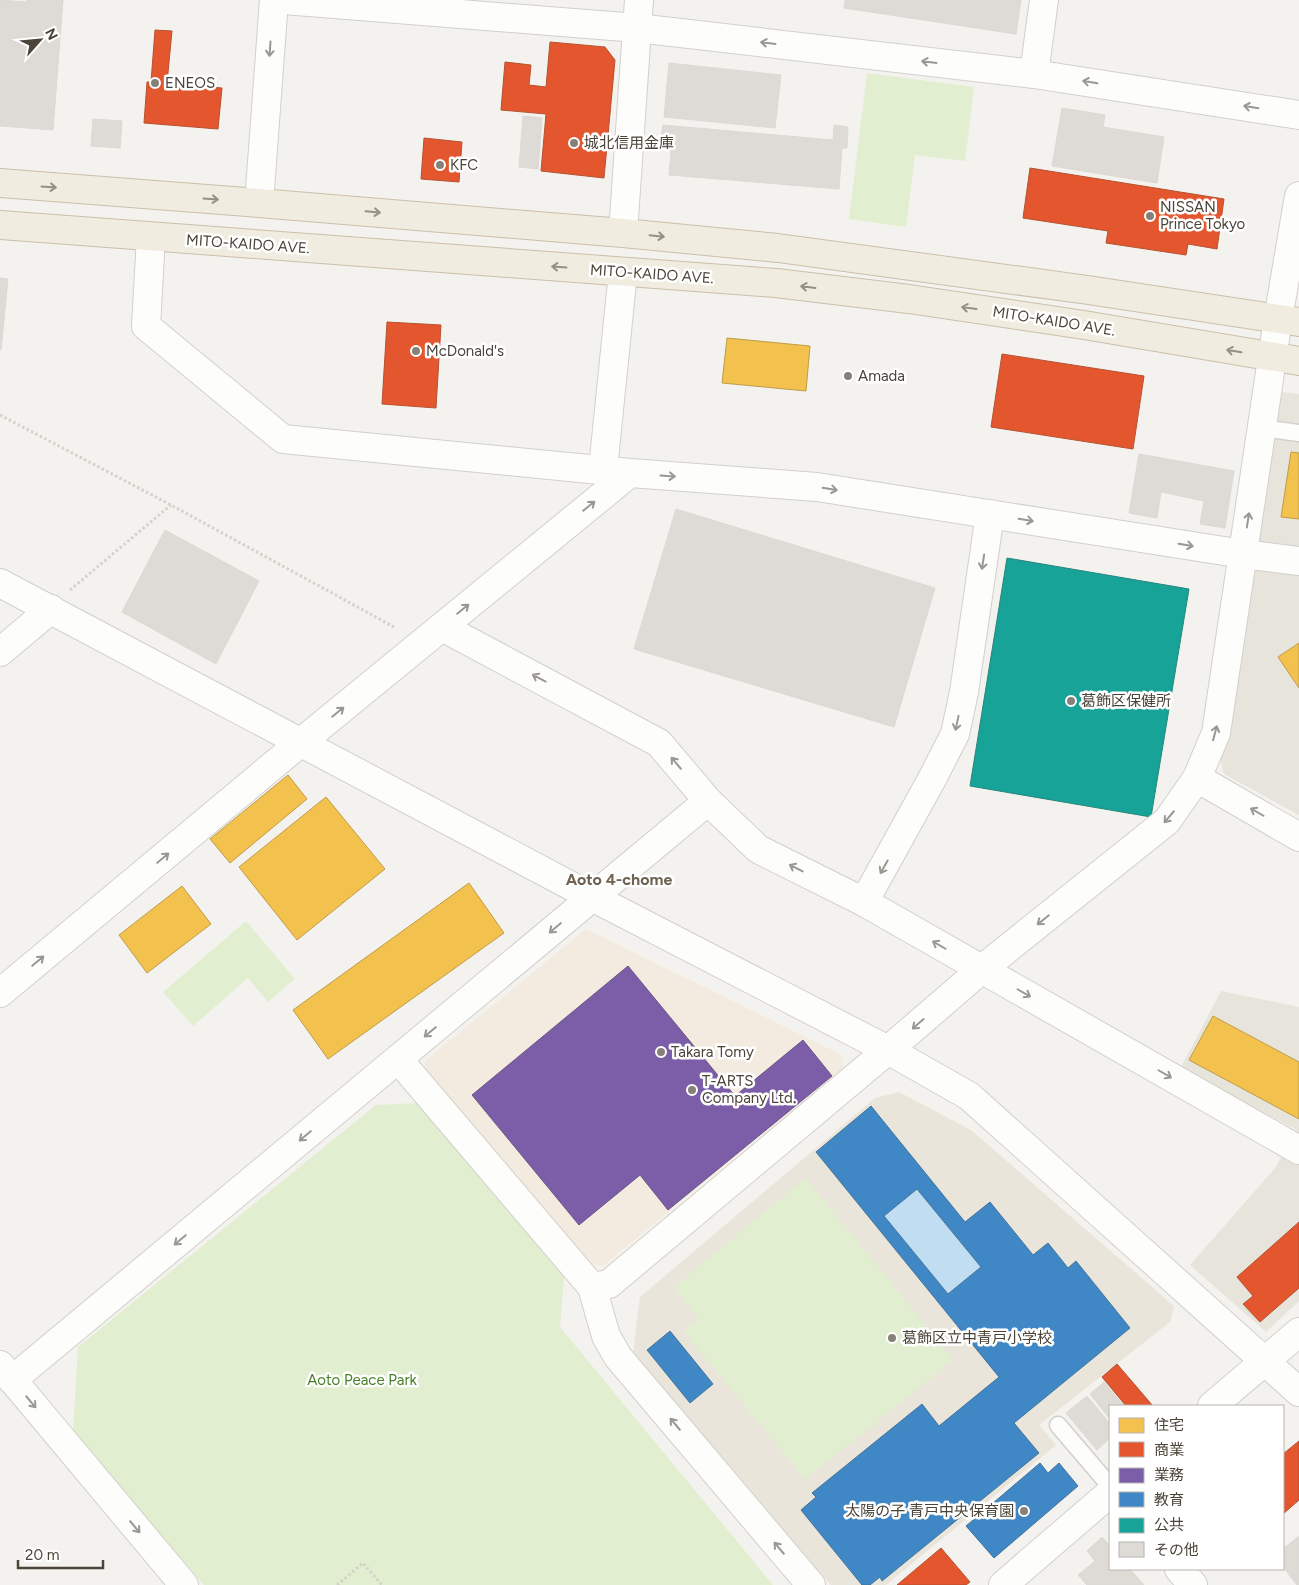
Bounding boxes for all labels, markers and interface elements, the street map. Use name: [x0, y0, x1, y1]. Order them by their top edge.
north arrow: [15, 15, 65, 65]
text: N: [41, 26, 61, 43]
one-way arrow: [760, 38, 776, 48]
one-way arrow: [265, 40, 275, 56]
one-way arrow: [921, 57, 937, 67]
place label: ENEOS: [165, 74, 215, 92]
marker: ENEOS: [149, 77, 161, 89]
one-way arrow: [1083, 77, 1099, 87]
one-way arrow: [1243, 102, 1259, 112]
place label: 城北信用金庫: [584, 134, 674, 152]
marker: 城北信用金庫: [568, 137, 580, 149]
place label: KFC: [450, 156, 478, 174]
marker: KFC: [434, 159, 446, 171]
one-way arrow: [40, 182, 56, 192]
one-way arrow: [202, 194, 218, 204]
place label: NISSAN Prince Tokyo: [1160, 198, 1246, 233]
one-way arrow: [364, 207, 380, 217]
marker: NISSAN Prince Tokyo: [1144, 210, 1156, 222]
street label: MITO-KAIDO AVE.: [186, 231, 310, 257]
one-way arrow: [648, 231, 664, 241]
street label: MITO-KAIDO AVE.: [590, 261, 714, 287]
one-way arrow: [551, 262, 567, 272]
one-way arrow: [801, 282, 817, 292]
street label: MITO-KAIDO AVE.: [991, 302, 1117, 340]
one-way arrow: [962, 303, 978, 313]
place label: McDonald's: [426, 342, 504, 360]
marker: McDonald's: [410, 345, 422, 357]
one-way arrow: [1226, 345, 1242, 355]
place label: Amada: [858, 367, 905, 385]
marker: Amada: [842, 370, 854, 382]
one-way arrow: [660, 471, 676, 480]
one-way arrow: [822, 485, 838, 495]
one-way arrow: [582, 500, 595, 511]
one-way arrow: [1243, 513, 1253, 529]
one-way arrow: [1017, 515, 1033, 525]
one-way arrow: [1178, 540, 1194, 550]
one-way arrow: [978, 554, 988, 570]
one-way arrow: [457, 603, 470, 614]
one-way arrow: [531, 673, 546, 683]
place label: 葛飾区保健所: [1081, 692, 1171, 710]
marker: 葛飾区保健所: [1065, 695, 1077, 707]
one-way arrow: [331, 707, 344, 718]
one-way arrow: [952, 714, 961, 730]
one-way arrow: [1211, 725, 1220, 741]
one-way arrow: [670, 756, 681, 769]
one-way arrow: [1250, 807, 1264, 817]
one-way arrow: [1163, 810, 1174, 823]
one-way arrow: [156, 852, 169, 863]
one-way arrow: [878, 859, 888, 874]
one-way arrow: [789, 863, 804, 873]
district label: Aoto 4-chome: [566, 870, 672, 889]
one-way arrow: [1037, 915, 1050, 926]
one-way arrow: [549, 923, 562, 934]
one-way arrow: [933, 940, 947, 950]
one-way arrow: [31, 956, 44, 967]
one-way arrow: [1017, 989, 1031, 999]
one-way arrow: [912, 1018, 925, 1030]
one-way arrow: [424, 1027, 437, 1038]
place label: Takara Tomy: [671, 1043, 754, 1061]
marker: Takara Tomy: [655, 1046, 667, 1058]
one-way arrow: [1158, 1069, 1173, 1079]
place label: T-ARTS Company Ltd.: [702, 1072, 796, 1107]
marker: T-ARTS Company Ltd.: [686, 1084, 698, 1096]
one-way arrow: [299, 1130, 312, 1141]
one-way arrow: [174, 1234, 187, 1245]
place label: 葛飾区立中青戸小学校: [902, 1329, 1052, 1347]
marker: 葛飾区立中青戸小学校: [886, 1332, 898, 1344]
park label: Aoto Peace Park: [307, 1371, 418, 1389]
one-way arrow: [26, 1395, 37, 1408]
legend: [1109, 1405, 1284, 1570]
text: 住宅: [1154, 1416, 1184, 1434]
one-way arrow: [669, 1417, 680, 1430]
text: 商業: [1154, 1441, 1184, 1459]
text: 業務: [1154, 1466, 1184, 1484]
text: 教育: [1154, 1491, 1184, 1509]
place label: 太陽の子 青戸中央保育園: [845, 1502, 1014, 1520]
marker: 太陽の子 青戸中央保育園: [1018, 1505, 1030, 1517]
text: 公共: [1154, 1516, 1184, 1534]
one-way arrow: [130, 1520, 141, 1533]
scale bar: [18, 1538, 102, 1570]
one-way arrow: [774, 1541, 785, 1554]
text: その他: [1154, 1541, 1199, 1559]
text: 20 m: [25, 1546, 59, 1564]

